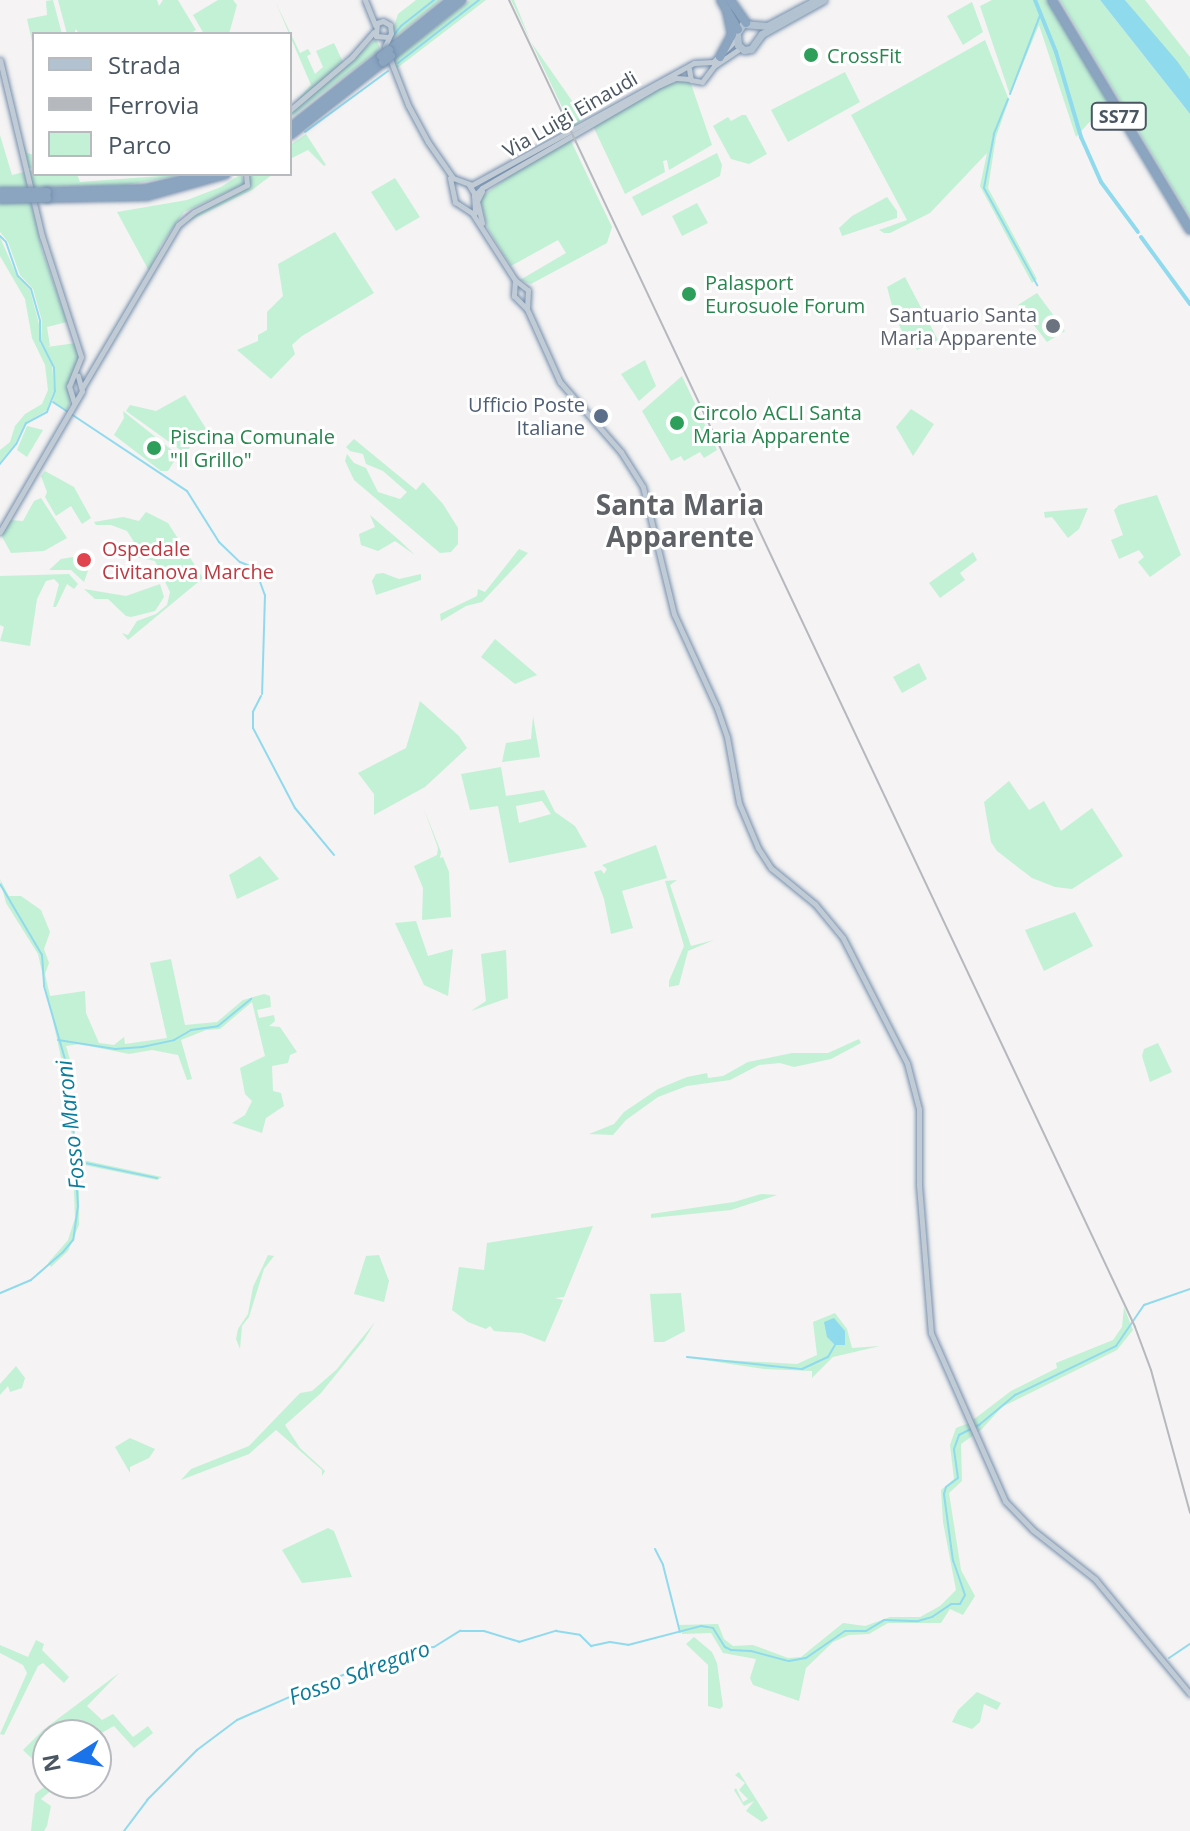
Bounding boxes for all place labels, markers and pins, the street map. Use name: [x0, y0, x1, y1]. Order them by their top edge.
place label: CrossFit: [827, 43, 901, 67]
marker: CrossFit: [802, 46, 820, 64]
place label: Palasport Eurosuole Forum: [705, 270, 865, 317]
marker: Palasport Eurosuole Forum: [680, 285, 698, 303]
place label: Santuario Santa Maria Apparente: [880, 302, 1037, 349]
marker: Santuario Santa Maria Apparente: [1044, 317, 1062, 335]
place label: Ufficio Poste Italiane: [468, 392, 585, 439]
place label: Circolo ACLI Santa Maria Apparente: [693, 400, 862, 447]
marker: Ufficio Poste Italiane: [592, 407, 610, 425]
marker: Circolo ACLI Santa Maria Apparente: [668, 414, 686, 432]
place label: Piscina Comunale "Il Grillo": [170, 424, 335, 471]
marker: Piscina Comunale "Il Grillo": [145, 439, 163, 457]
place label: Ospedale Civitanova Marche: [102, 536, 274, 583]
marker: Ospedale Civitanova Marche: [73, 549, 95, 571]

